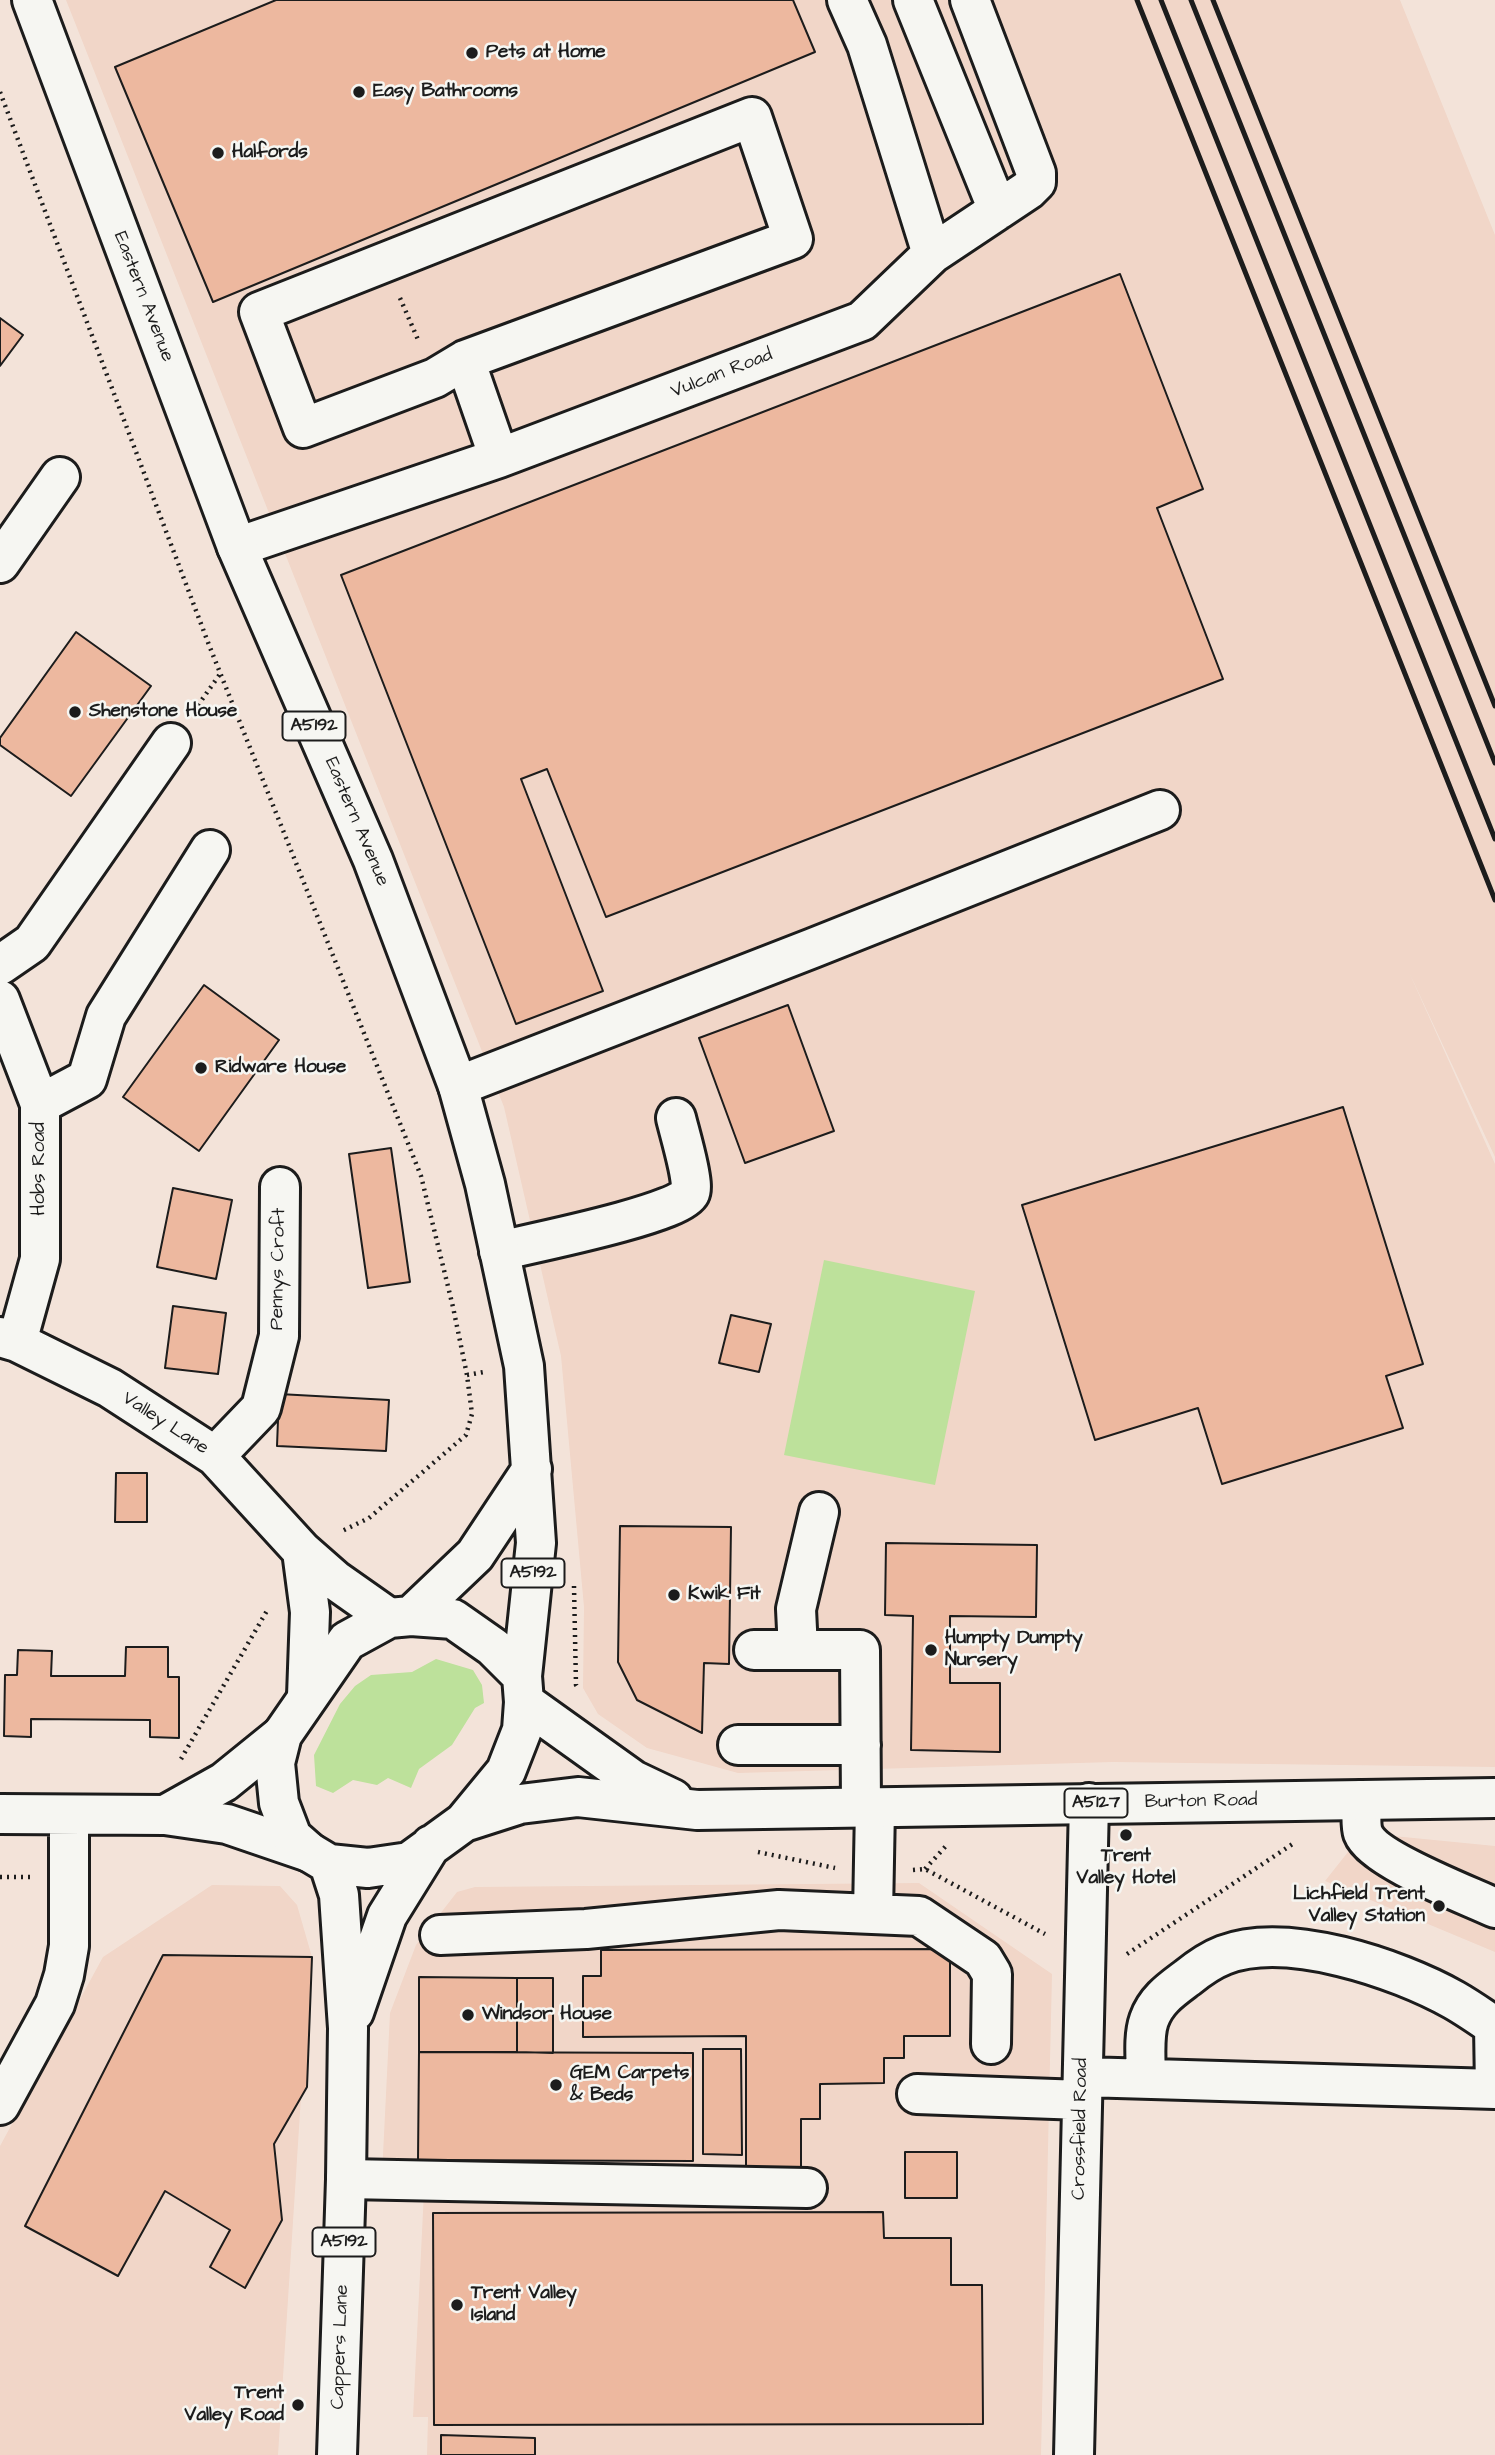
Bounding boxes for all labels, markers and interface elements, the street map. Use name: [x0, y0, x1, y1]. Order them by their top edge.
place label: Pets at Home: [486, 42, 605, 64]
marker: Pets at Home: [464, 45, 480, 61]
place label: Easy Bathrooms: [373, 81, 518, 103]
marker: Easy Bathrooms: [351, 84, 367, 100]
place label: Halfords: [232, 142, 308, 164]
marker: Halfords: [210, 145, 226, 161]
street label: Eastern Avenue: [108, 229, 178, 365]
street label: Vulcan Road: [668, 344, 776, 404]
place label: Shenstone House: [89, 701, 237, 723]
marker: Shenstone House: [67, 704, 83, 720]
road number: A5192: [282, 712, 346, 740]
street label: Eastern Avenue: [319, 754, 393, 890]
place label: Ridware House: [215, 1057, 346, 1079]
marker: Ridware House: [193, 1060, 209, 1076]
street label: Hobs Road: [29, 1122, 51, 1216]
street label: Pennys Croft: [267, 1208, 291, 1330]
street label: Valley Lane: [117, 1388, 213, 1460]
road number: A5192: [502, 1558, 564, 1588]
place label: Kwik Fit: [688, 1584, 761, 1606]
marker: Kwik Fit: [666, 1587, 682, 1603]
place label: Humpty Dumpty Nursery: [945, 1628, 1083, 1672]
marker: Humpty Dumpty Nursery: [923, 1642, 939, 1658]
road number: A5127: [1064, 1788, 1128, 1817]
street label: Burton Road: [1144, 1790, 1258, 1814]
marker: Trent Valley Hotel: [1118, 1827, 1134, 1843]
place label: Trent Valley Hotel: [1076, 1846, 1176, 1890]
place label: Lichfield Trent Valley Station: [1293, 1884, 1425, 1928]
marker: Lichfield Trent Valley Station: [1431, 1898, 1447, 1914]
place label: Windsor House: [482, 2004, 612, 2026]
marker: Windsor House: [460, 2007, 476, 2023]
street label: Crossfield Road: [1068, 2058, 1094, 2200]
place label: GEM Carpets & Beds: [570, 2063, 689, 2107]
marker: GEM Carpets & Beds: [548, 2077, 564, 2093]
road number: A5192: [312, 2228, 376, 2256]
place label: Trent Valley Island: [471, 2283, 577, 2327]
street label: Cappers Lane: [327, 2284, 355, 2410]
marker: Trent Valley Island: [449, 2297, 465, 2313]
place label: Trent Valley Road: [184, 2383, 284, 2427]
marker: Trent Valley Road: [290, 2397, 306, 2413]

